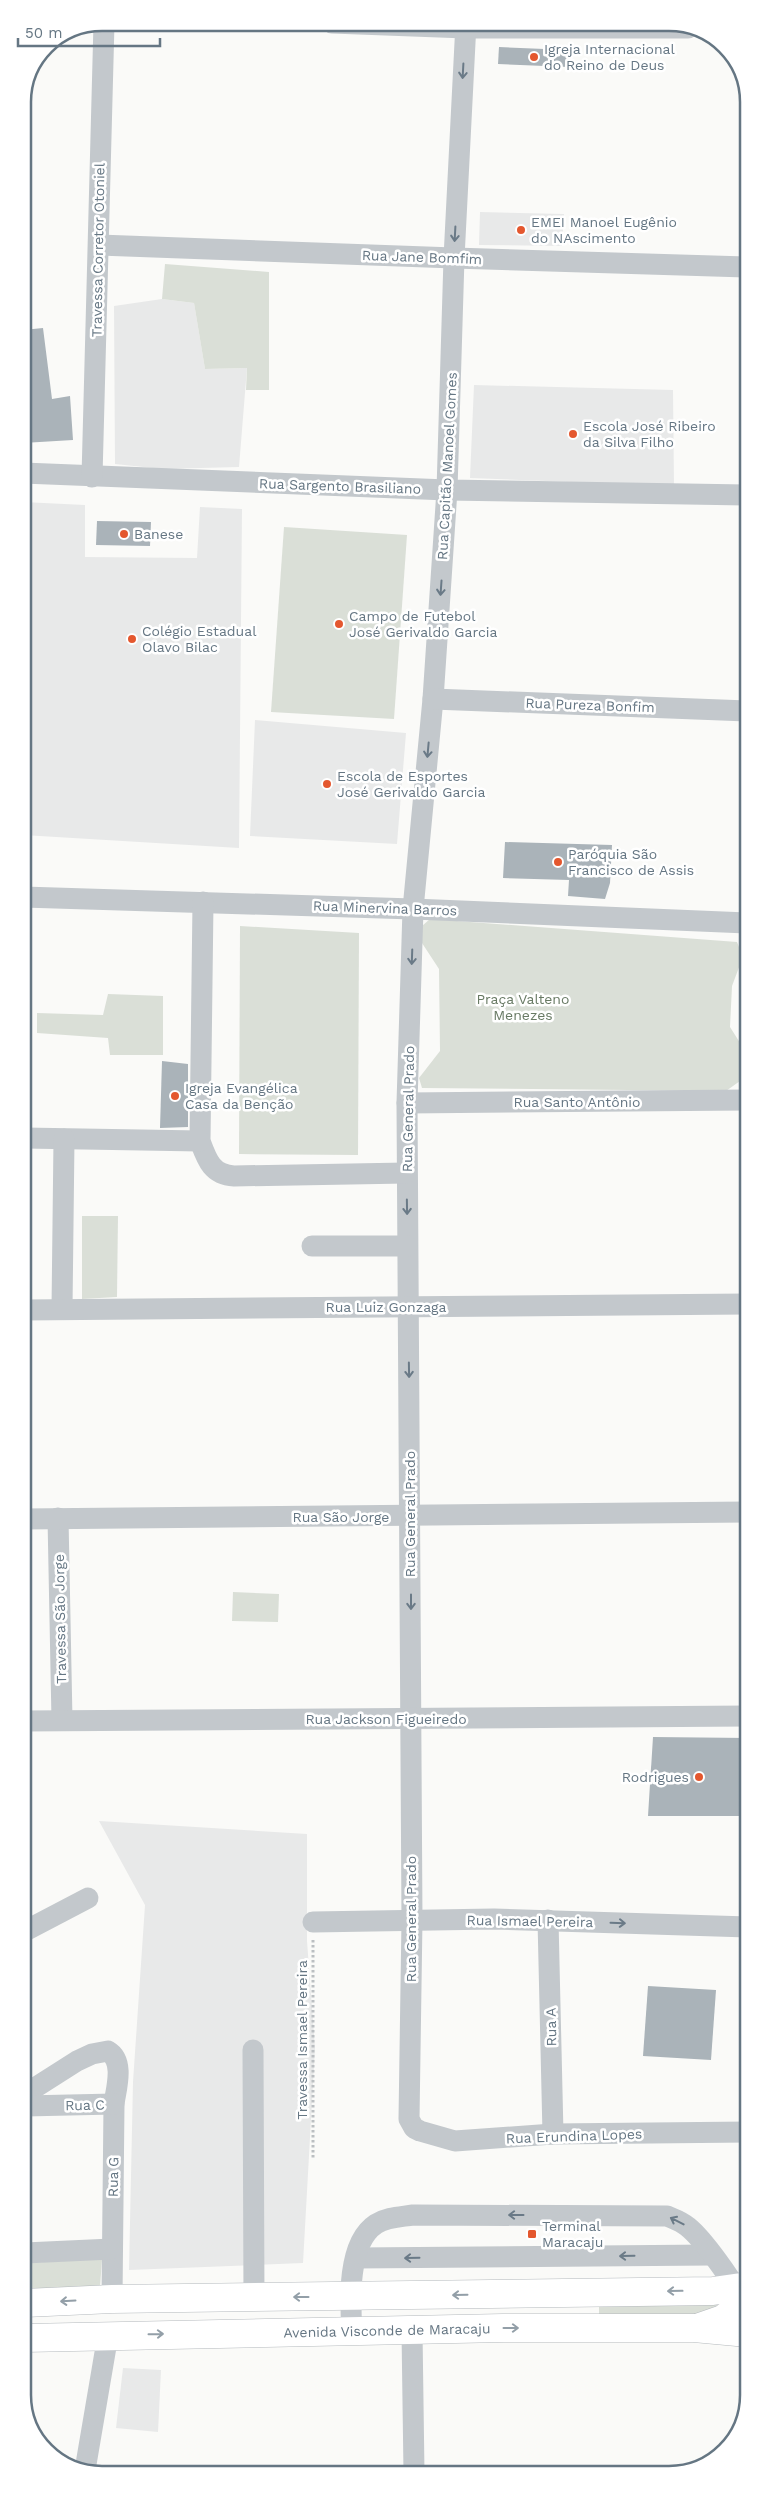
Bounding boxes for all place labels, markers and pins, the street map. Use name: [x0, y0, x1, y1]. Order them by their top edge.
place label: Igreja Internacional do Reino de Deus: [544, 41, 676, 73]
marker: Igreja Internacional do Reino de Deus: [528, 51, 540, 63]
place label: EMEI Manoel Eugênio do NAscimento: [531, 214, 677, 246]
marker: EMEI Manoel Eugênio do NAscimento: [515, 224, 527, 236]
place label: Escola José Ribeiro da Silva Filho: [583, 418, 716, 450]
marker: Escola José Ribeiro da Silva Filho: [567, 428, 579, 440]
place label: Banese: [134, 526, 183, 542]
marker: Banese: [118, 528, 130, 540]
place label: Campo de Futebol José Gerivaldo Garcia: [349, 608, 497, 640]
marker: Campo de Futebol José Gerivaldo Garcia: [333, 618, 345, 630]
place label: Colégio Estadual Olavo Bilac: [142, 623, 257, 655]
marker: Colégio Estadual Olavo Bilac: [126, 633, 138, 645]
place label: Escola de Esportes José Gerivaldo Garcia: [337, 768, 485, 800]
marker: Escola de Esportes José Gerivaldo Garcia: [321, 778, 333, 790]
place label: Paróquia São Francisco de Assis: [568, 846, 694, 878]
marker: Paróquia São Francisco de Assis: [552, 856, 564, 868]
place label: Igreja Evangélica Casa da Benção: [185, 1080, 298, 1112]
marker: Igreja Evangélica Casa da Benção: [169, 1090, 181, 1102]
place label: Rodrigues: [622, 1769, 689, 1785]
marker: Rodrigues: [693, 1771, 705, 1783]
place label: Terminal Maracaju: [542, 2218, 603, 2250]
marker: Terminal Maracaju: [526, 2228, 538, 2240]

